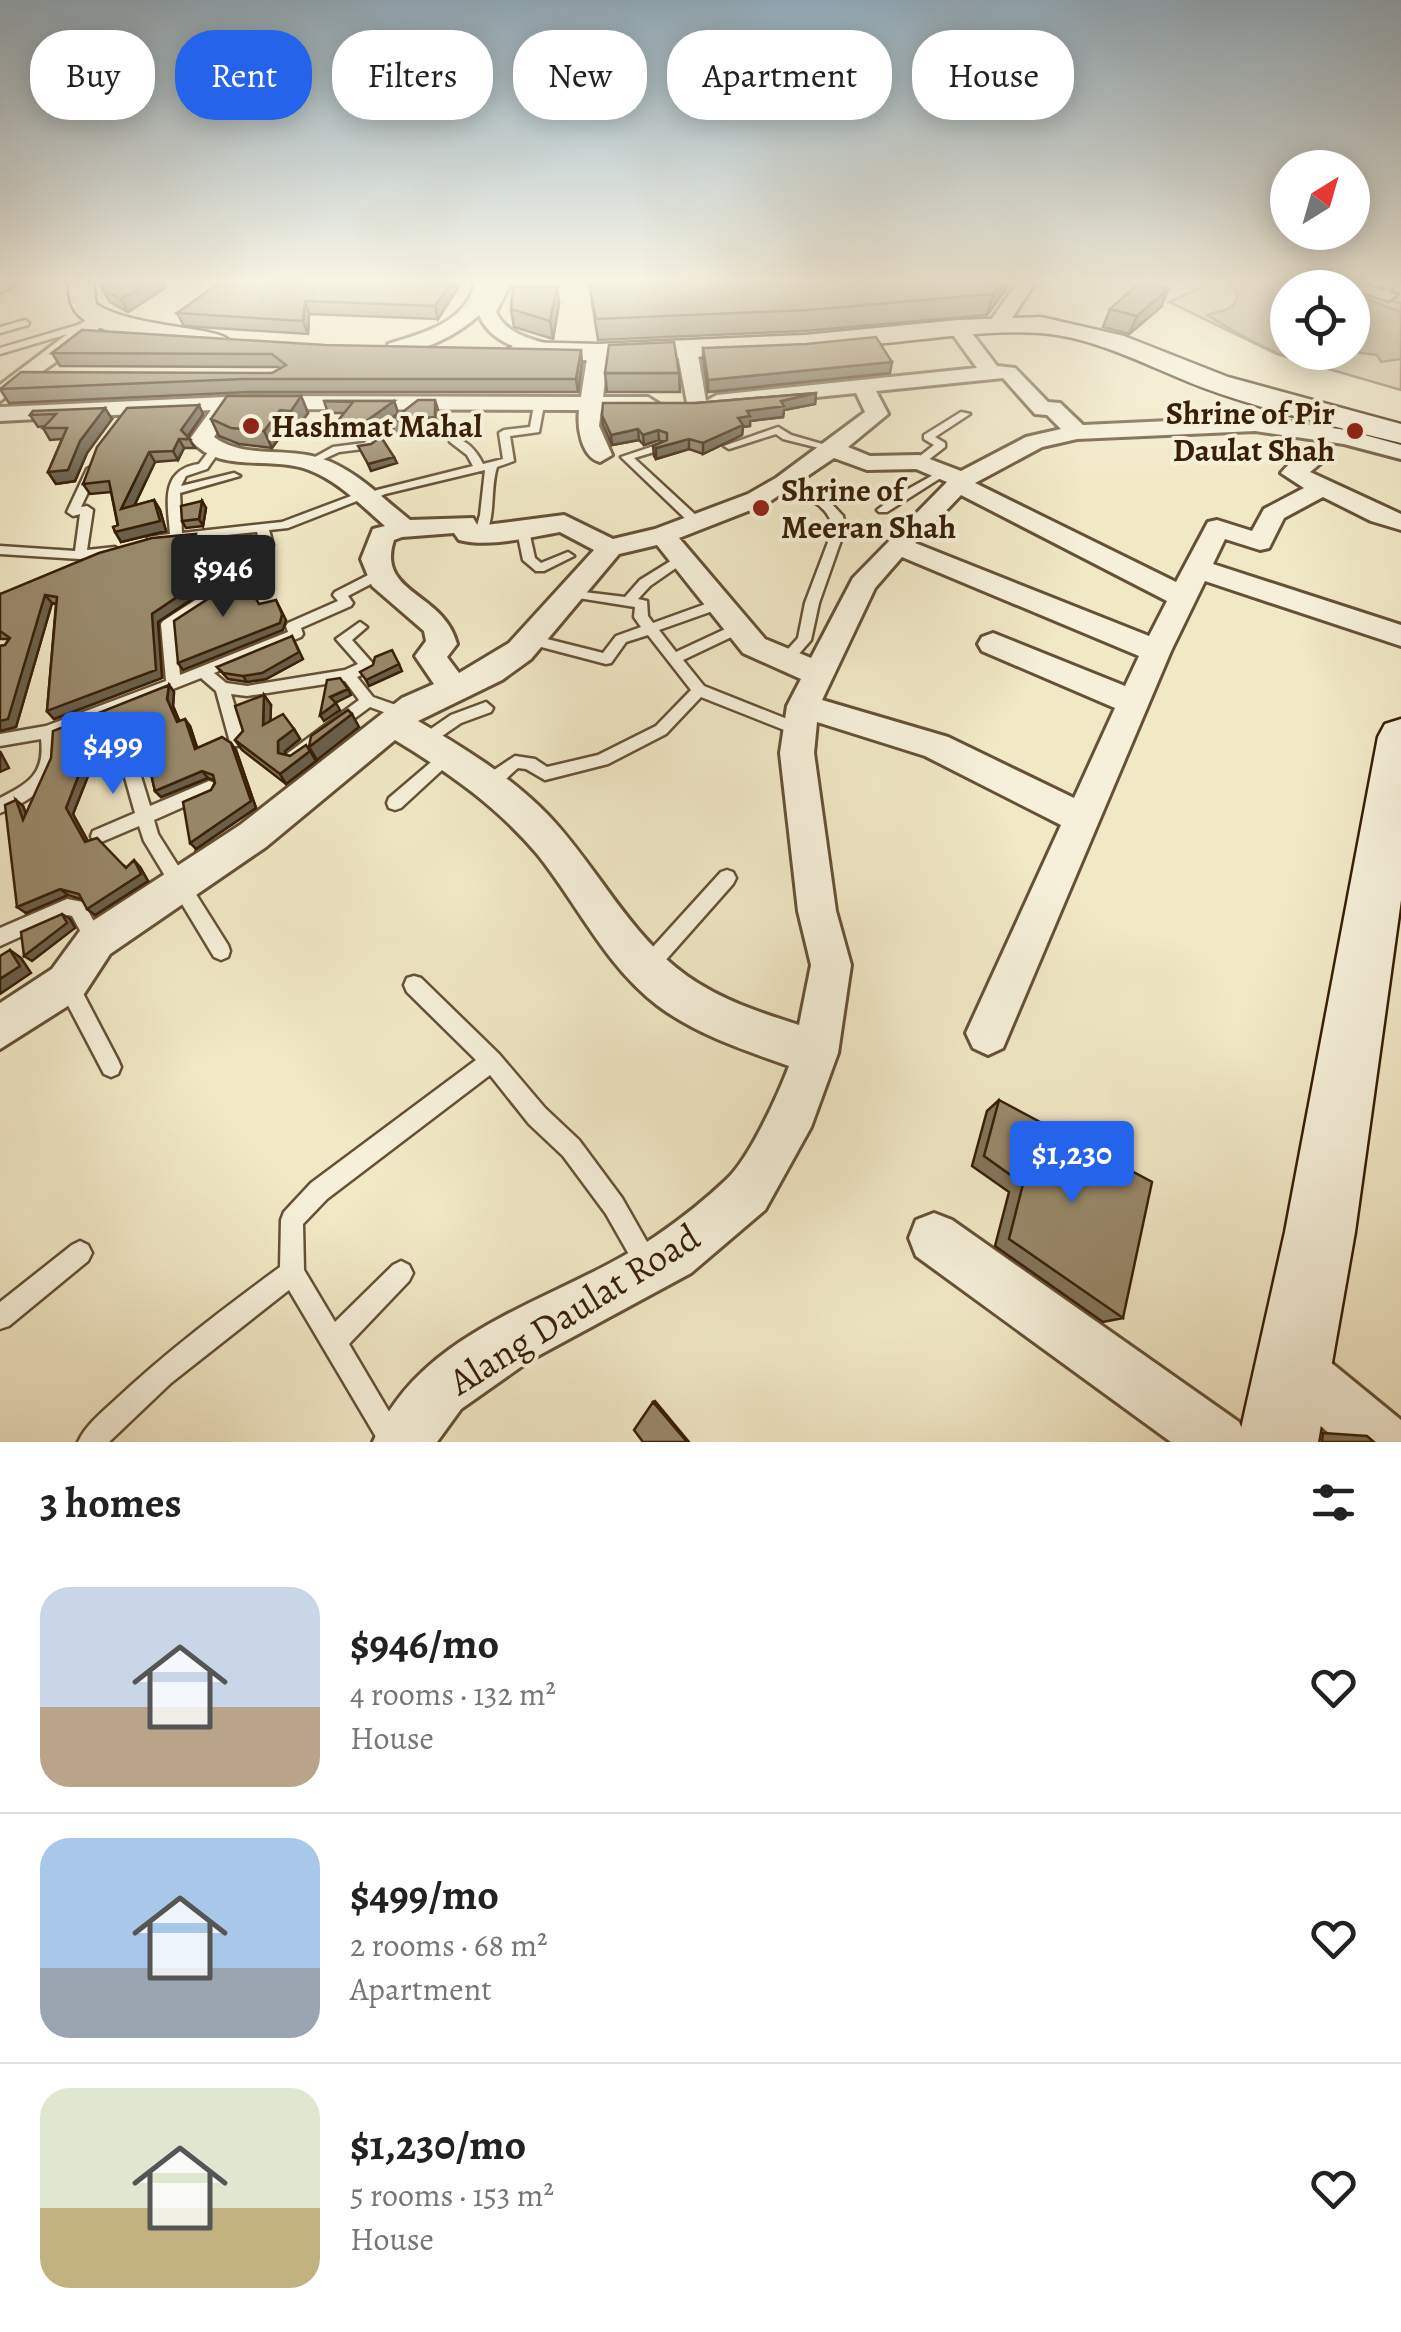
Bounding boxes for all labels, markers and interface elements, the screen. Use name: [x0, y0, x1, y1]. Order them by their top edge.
chip: Buy: [30, 30, 155, 120]
chip: Rent: [175, 30, 312, 120]
chip: Filters: [332, 30, 493, 120]
chip: New: [513, 30, 647, 120]
chip: Apartment: [667, 30, 892, 120]
chip: House: [912, 30, 1074, 120]
north arrow: [1270, 150, 1370, 250]
map controls: [1270, 150, 1370, 370]
button: locate: [1270, 270, 1370, 370]
place label: Shrine of Pir Daulat Shah: [1166, 391, 1335, 472]
place label: Hashmat Mahal: [271, 404, 483, 448]
marker: Hashmat Mahal: [240, 415, 262, 437]
marker: Shrine of Pir Daulat Shah: [1344, 420, 1366, 442]
place label: Shrine of Meeran Shah: [781, 468, 956, 549]
marker: Shrine of Meeran Shah: [750, 497, 772, 519]
pin: $946: [164, 535, 282, 620]
text: $946: [193, 545, 253, 589]
pin: $499: [54, 712, 172, 797]
text: $499: [83, 722, 143, 766]
pin: $1,230: [991, 1121, 1153, 1206]
text: $1,230: [1032, 1131, 1112, 1175]
street label: Alang Daulat Road: [438, 1211, 710, 1408]
text: 3 homes: [40, 1474, 182, 1531]
icon: filters: [1306, 1475, 1361, 1530]
text: $946/mo: [350, 1615, 499, 1672]
icon: home: [120, 1627, 240, 1747]
icon: heart: [1306, 1660, 1361, 1715]
text: 4 rooms · 132 m²: [350, 1672, 556, 1716]
text: House: [350, 1716, 434, 1760]
text: $499/mo: [350, 1866, 499, 1923]
icon: home: [120, 1878, 240, 1998]
icon: heart: [1306, 1911, 1361, 1966]
text: 2 rooms · 68 m²: [350, 1923, 548, 1967]
text: Apartment: [350, 1967, 492, 2011]
text: $1,230/mo: [350, 2116, 526, 2173]
icon: home: [120, 2128, 240, 2248]
icon: heart: [1306, 2161, 1361, 2216]
text: 5 rooms · 153 m²: [350, 2173, 554, 2217]
text: House: [350, 2217, 434, 2261]

